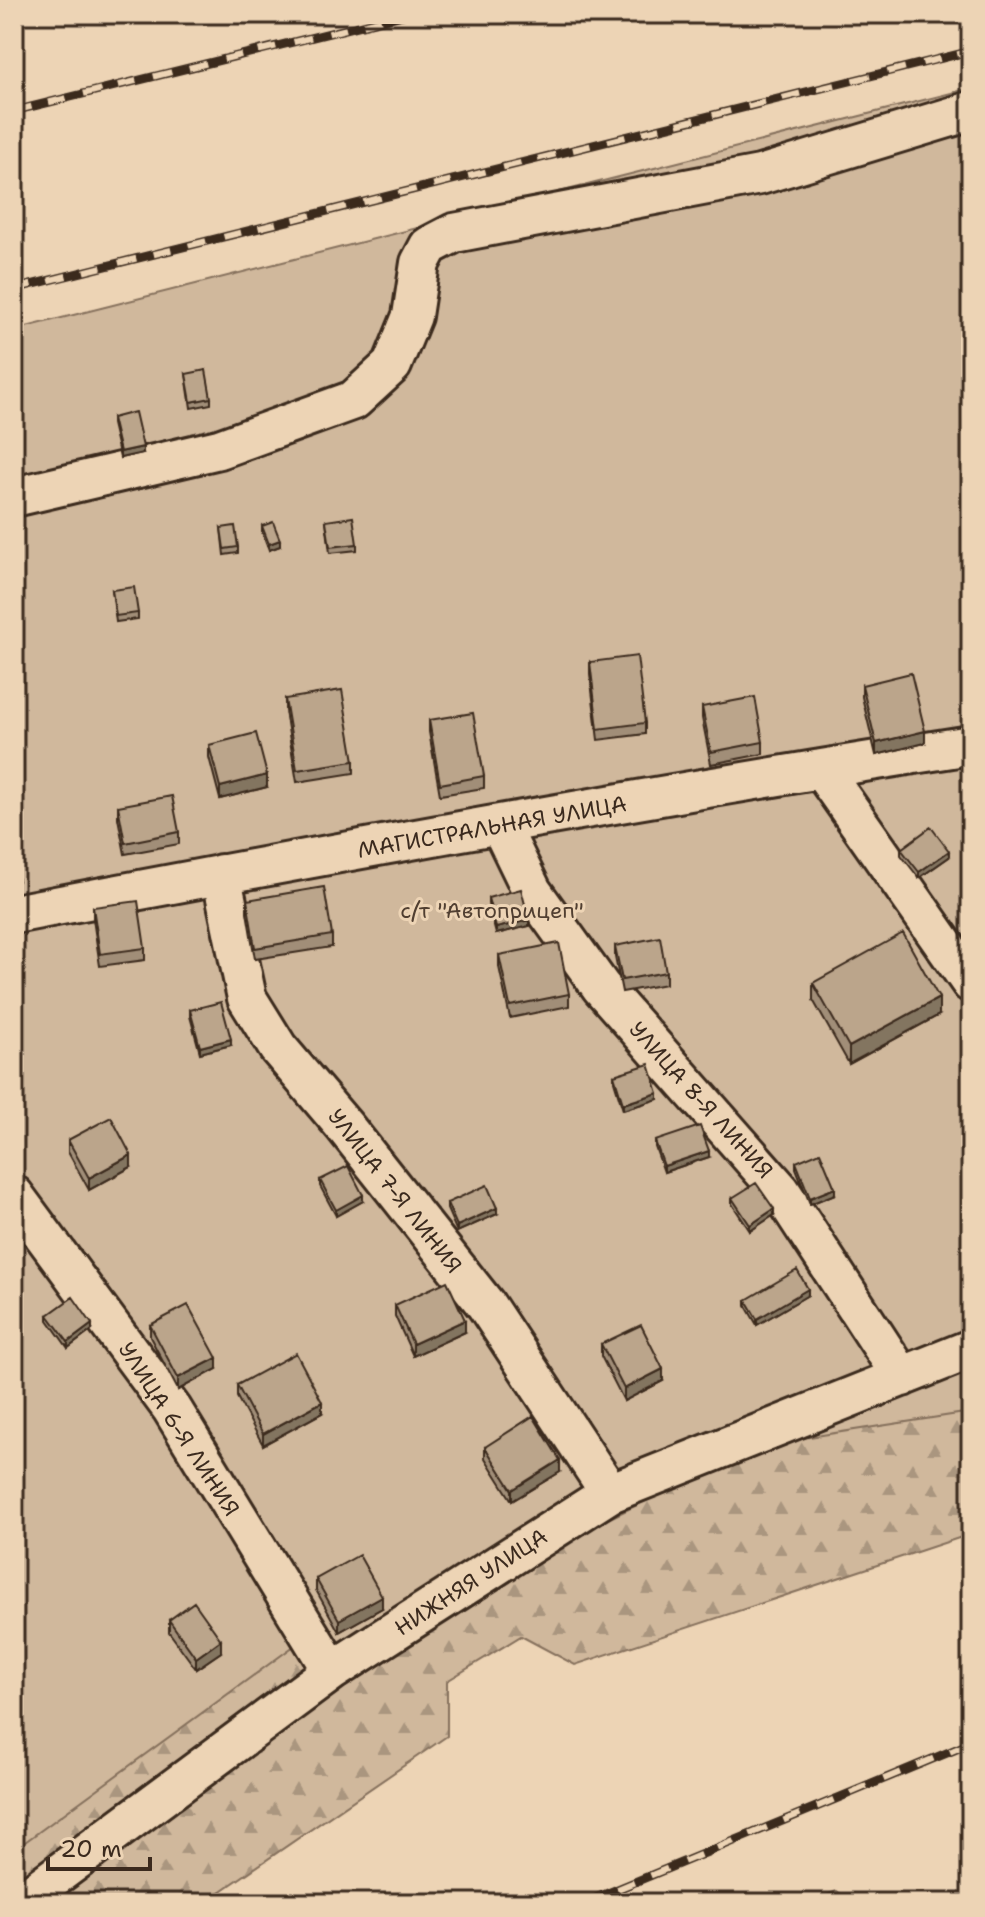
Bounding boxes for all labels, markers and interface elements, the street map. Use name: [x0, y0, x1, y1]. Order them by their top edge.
street label: МАГИСТРАЛЬНАЯ УЛИЦА: [355, 789, 629, 865]
park label: с/т "Автоприцеп": [400, 896, 584, 925]
street label: УЛИЦА 8-Я ЛИНИЯ: [623, 1015, 779, 1185]
street label: УЛИЦА 7-Я ЛИНИЯ: [322, 1103, 468, 1279]
street label: УЛИЦА 6-Я ЛИНИЯ: [112, 1336, 246, 1522]
street label: НИЖНЯЯ УЛИЦА: [389, 1522, 553, 1642]
scale bar: [48, 1821, 150, 1871]
text: 20 m: [60, 1833, 122, 1865]

